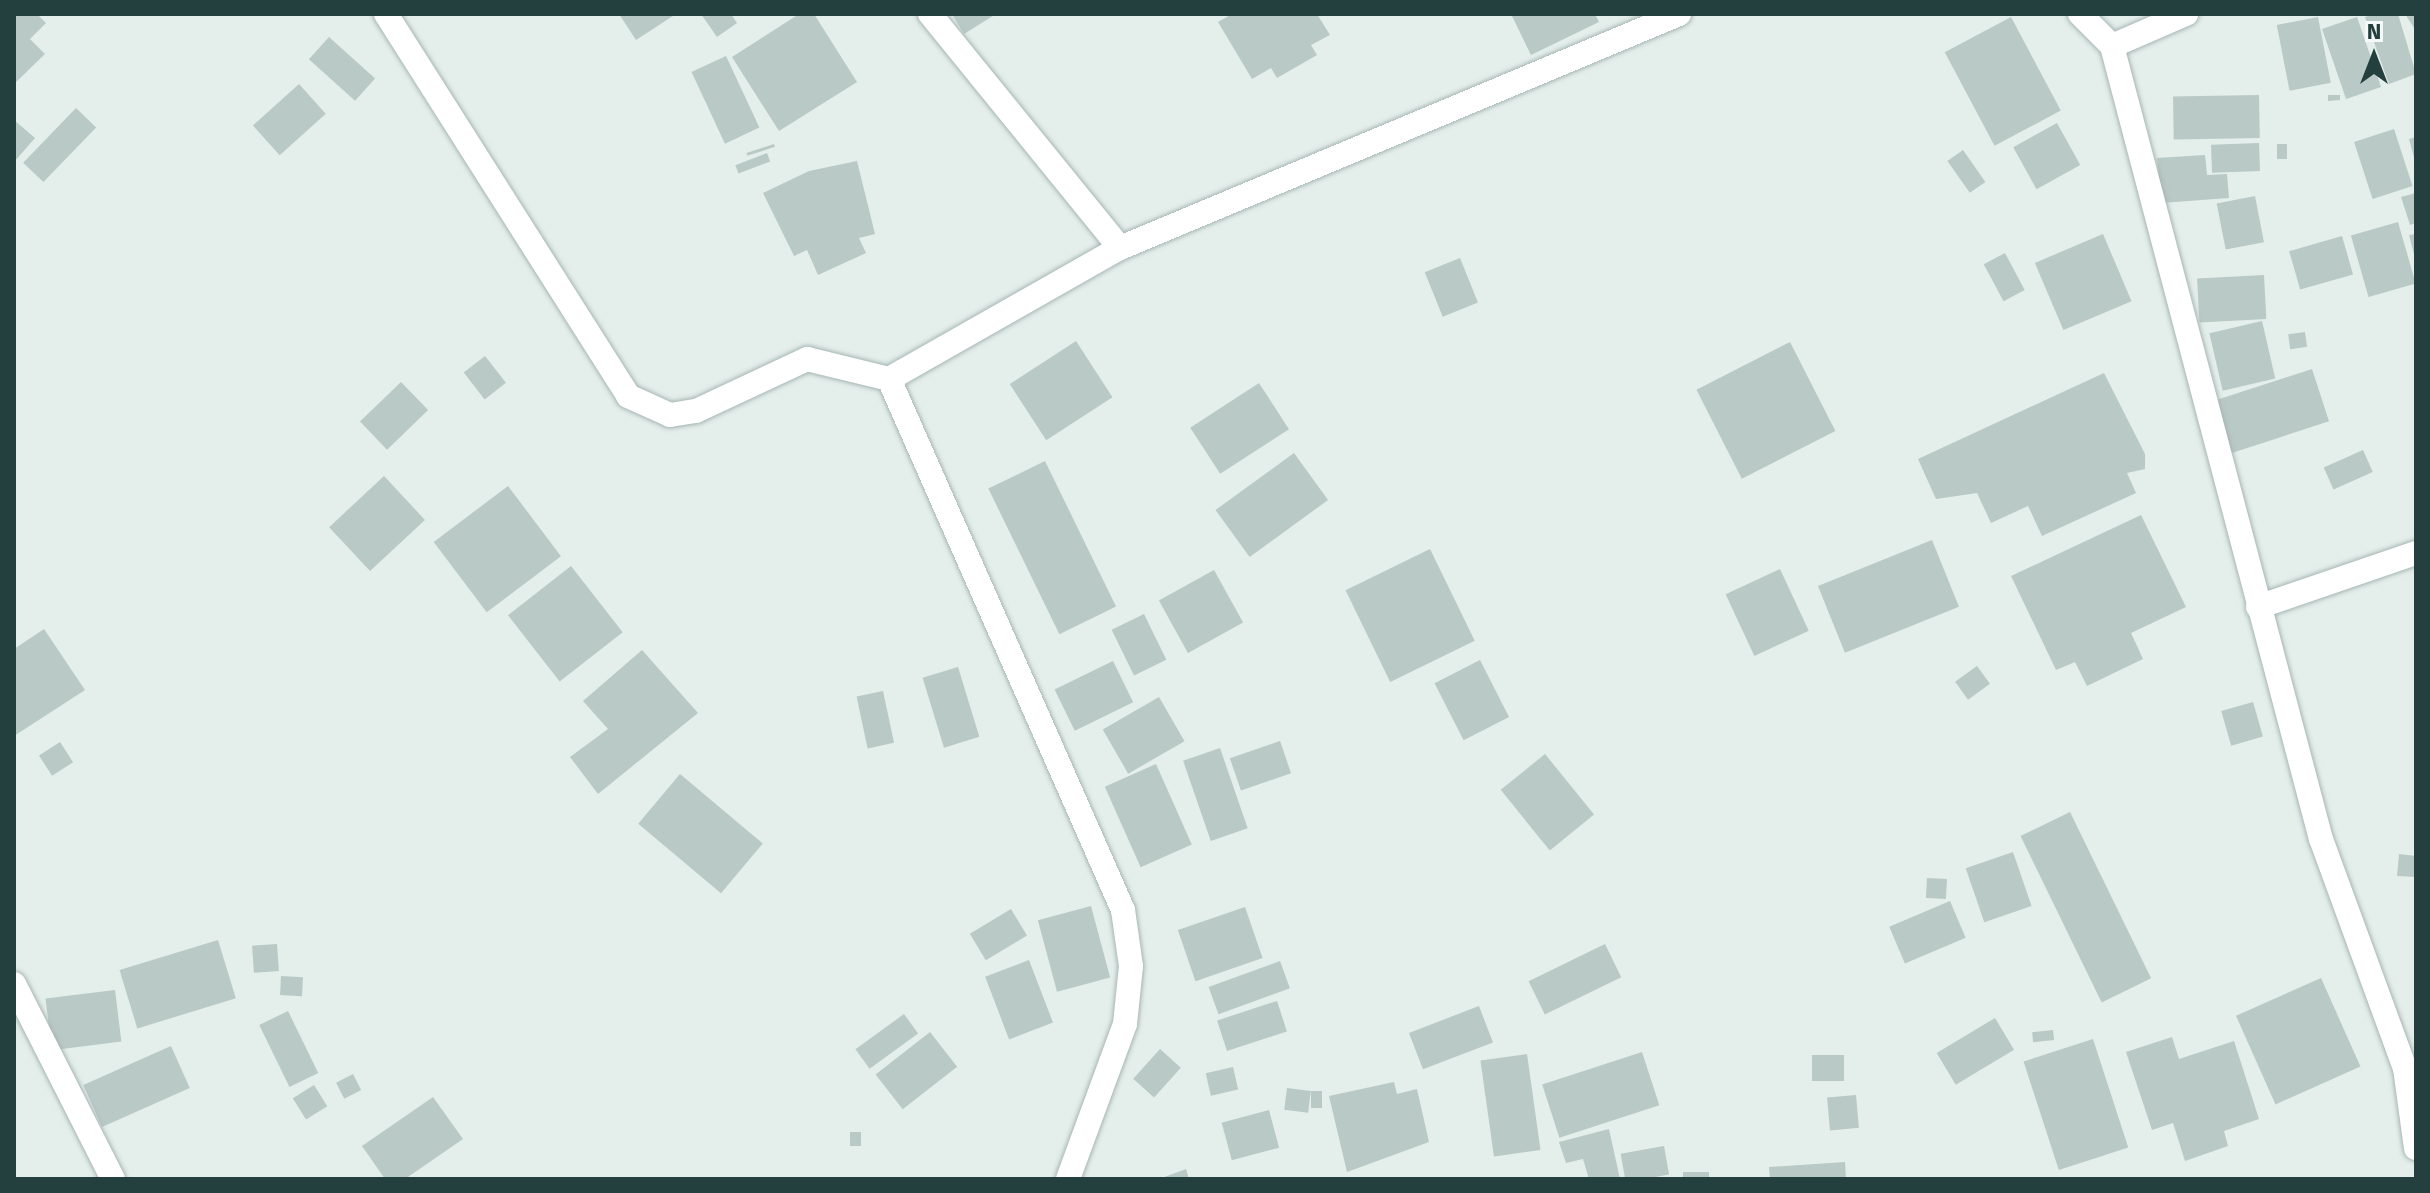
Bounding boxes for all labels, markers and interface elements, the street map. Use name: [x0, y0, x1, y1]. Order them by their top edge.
north arrow: [2334, 16, 2414, 96]
text: N: [2367, 18, 2381, 45]

